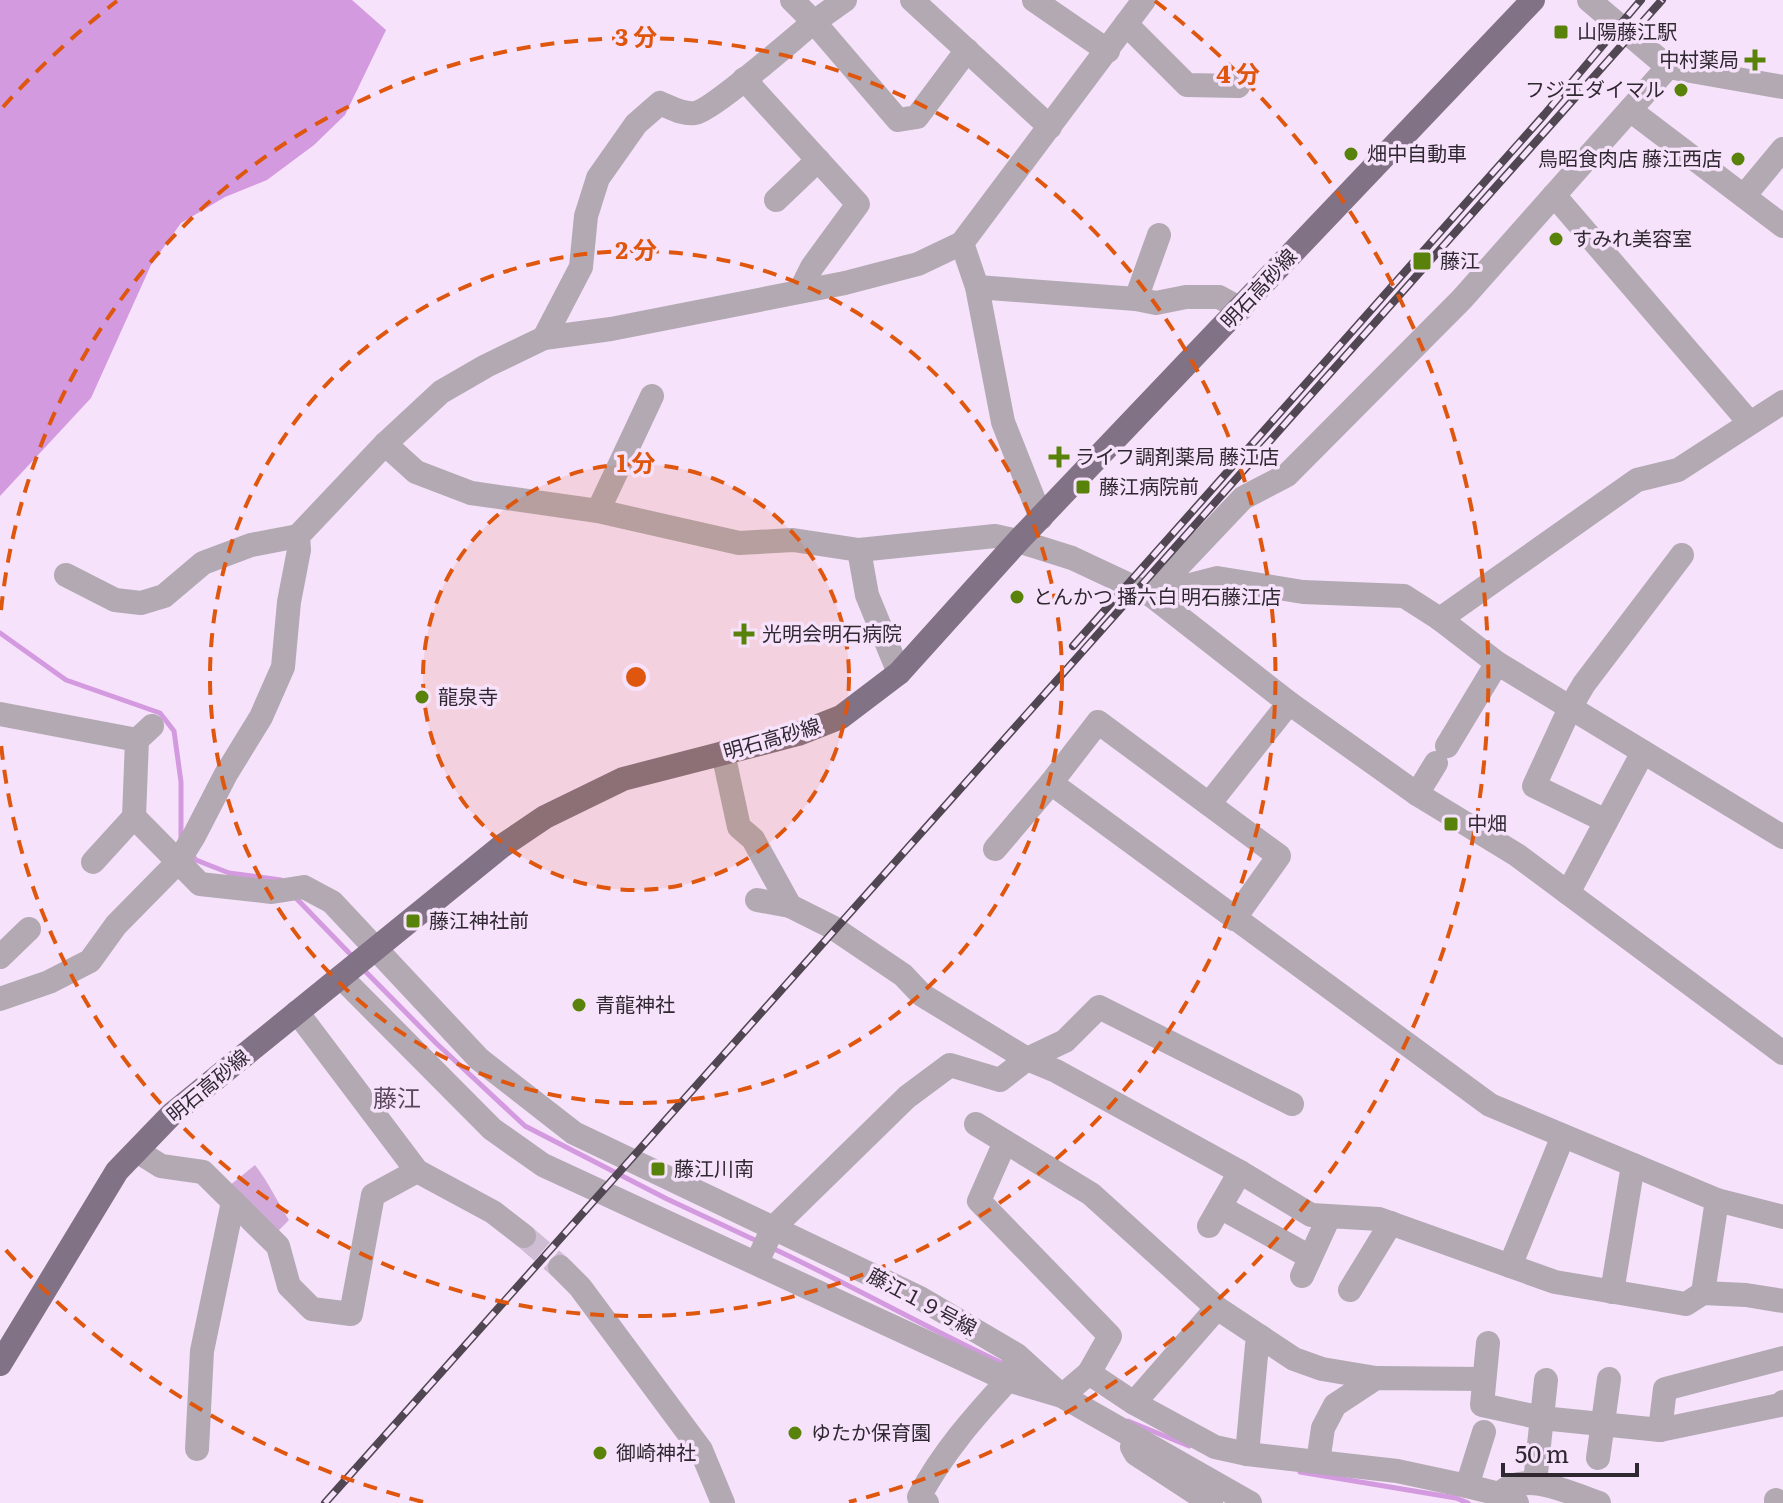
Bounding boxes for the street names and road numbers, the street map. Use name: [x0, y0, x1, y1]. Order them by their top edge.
street label: 明石高砂線: [1212, 241, 1303, 334]
street label: 明石高砂線: [719, 709, 824, 765]
street label: 明石高砂線: [159, 1041, 255, 1128]
street label: 藤江１９号線: [863, 1259, 983, 1342]

